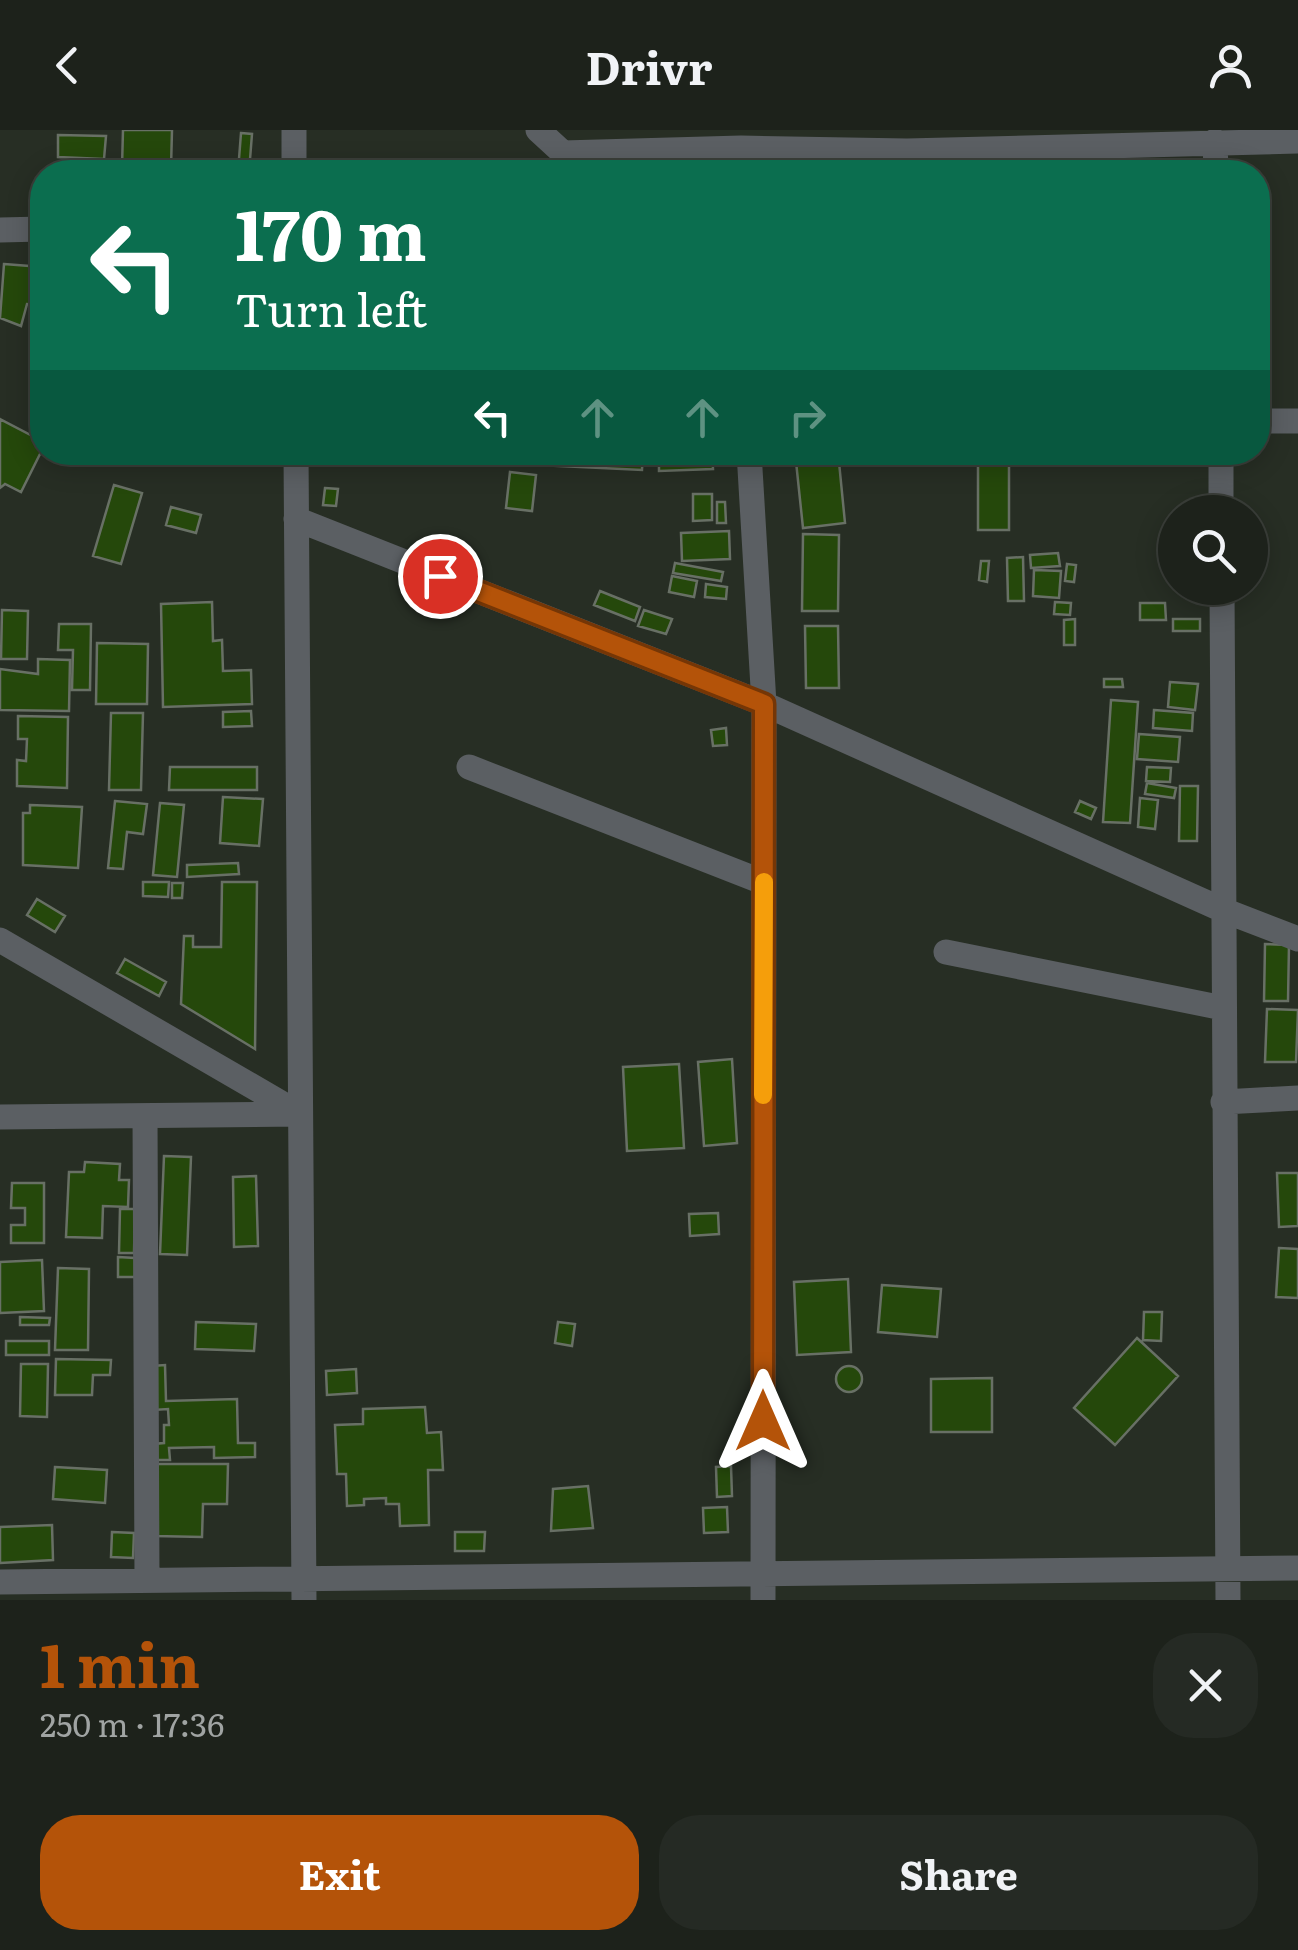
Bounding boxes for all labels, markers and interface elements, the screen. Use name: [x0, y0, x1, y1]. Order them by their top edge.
text: Drivr: [585, 32, 713, 99]
icon: back: [40, 38, 95, 93]
icon: person: [1203, 38, 1258, 93]
text: 170 m: [235, 179, 427, 283]
icon: left: [70, 200, 200, 330]
text: Turn left: [235, 274, 427, 341]
icon: left: [465, 390, 520, 445]
icon: ahead: [570, 390, 625, 445]
icon: ahead: [675, 390, 730, 445]
icon: right: [780, 390, 835, 445]
map controls: [1158, 495, 1268, 605]
button: search: [1158, 495, 1268, 605]
pin: [398, 534, 483, 619]
icon: arrive: [413, 549, 468, 604]
position arrow: [711, 1369, 815, 1473]
text: 1 min: [40, 1617, 200, 1706]
button: close: [1153, 1633, 1258, 1738]
text: 250 m · 17:36: [40, 1699, 224, 1747]
button: Exit: [40, 1815, 639, 1930]
button: Share: [659, 1815, 1258, 1930]

